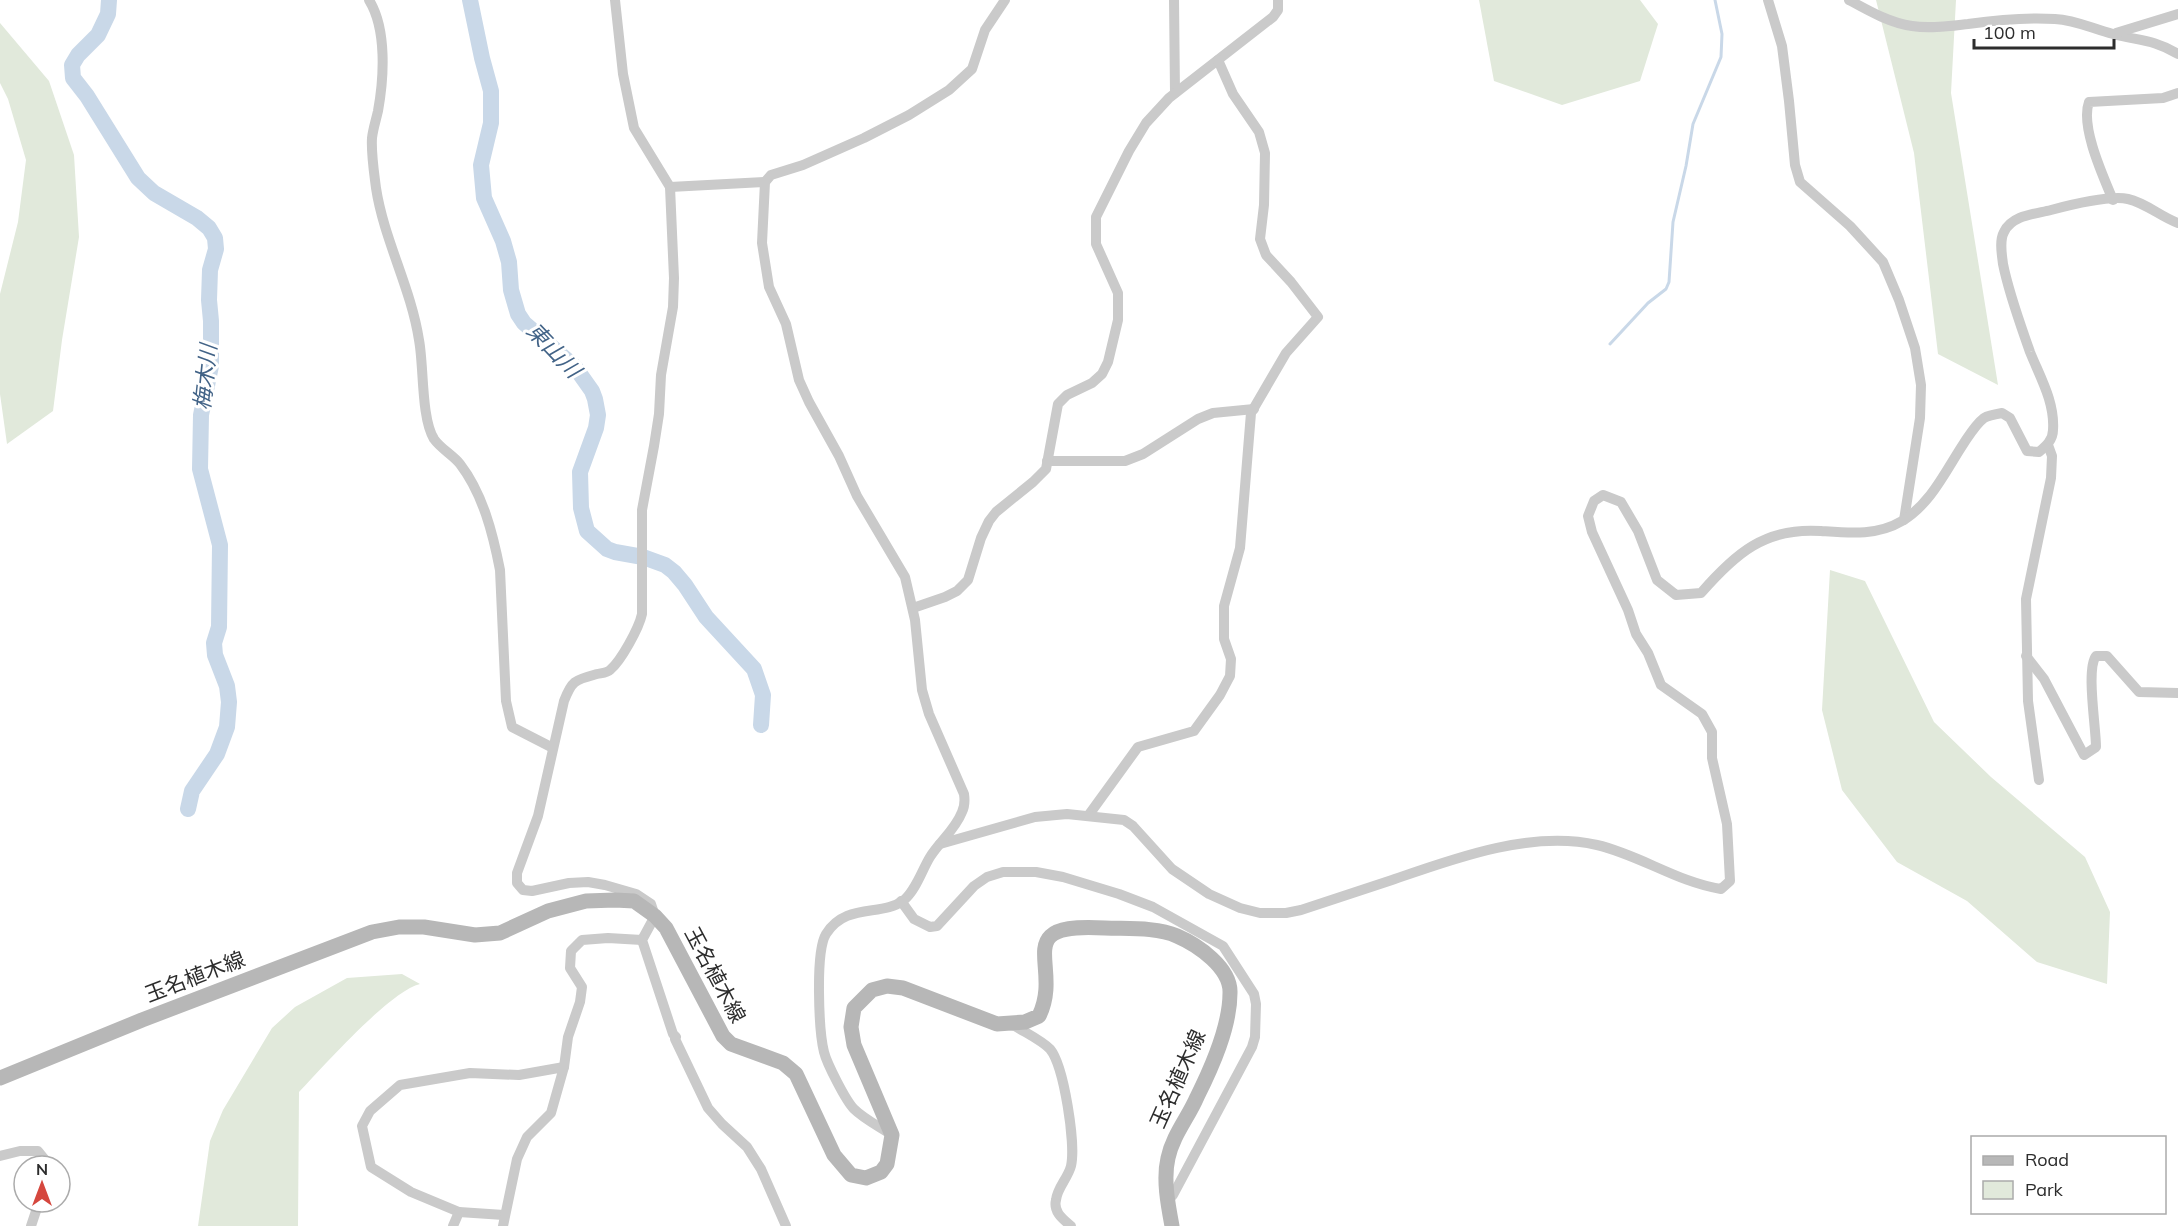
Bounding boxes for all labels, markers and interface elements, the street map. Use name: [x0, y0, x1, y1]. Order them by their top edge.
scale bar: [1974, 12, 2114, 50]
text: 100 m: [1983, 21, 2036, 44]
water label: 東山川: [521, 317, 588, 385]
water label: 梅木川: [188, 341, 223, 411]
street label: 玉名植木線: [680, 922, 752, 1027]
street label: 玉名植木線: [141, 945, 248, 1007]
street label: 玉名植木線: [1144, 1025, 1210, 1132]
legend: [1971, 1136, 2166, 1214]
text: Road: [2025, 1148, 2069, 1171]
north arrow: [12, 1154, 72, 1214]
text: N: [36, 1159, 48, 1179]
text: Park: [2025, 1178, 2064, 1201]

